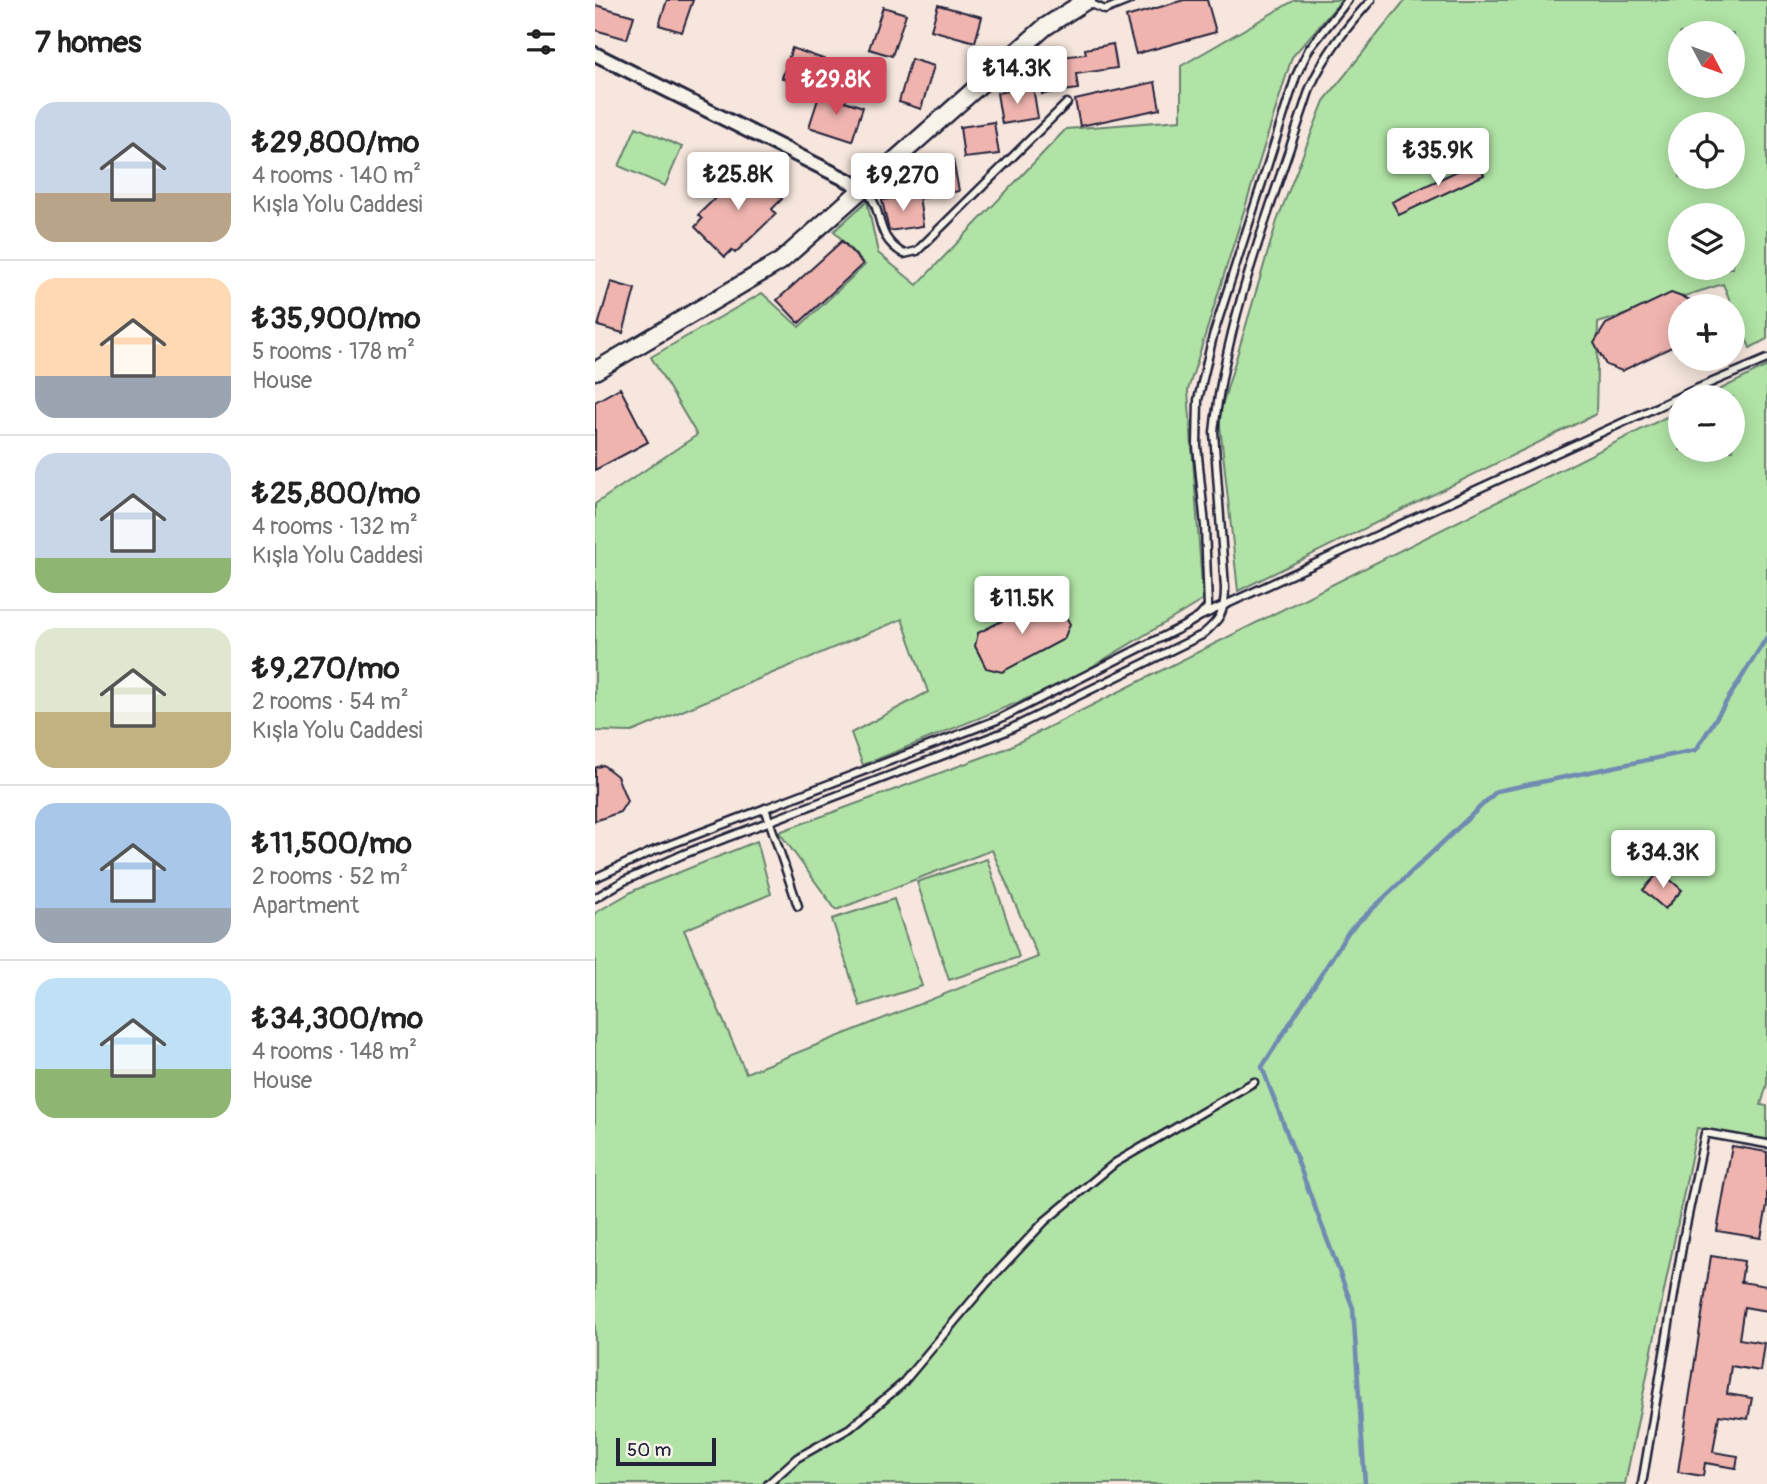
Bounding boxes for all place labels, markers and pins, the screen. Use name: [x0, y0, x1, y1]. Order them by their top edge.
pin: ₺14.3K: [960, 46, 1074, 106]
pin: ₺29.8K: [779, 58, 893, 117]
pin: ₺35.9K: [1381, 128, 1495, 188]
pin: ₺25.8K: [681, 152, 795, 212]
pin: ₺9,270: [846, 154, 960, 213]
pin: ₺11.5K: [965, 576, 1079, 636]
pin: ₺34.3K: [1606, 830, 1720, 890]

